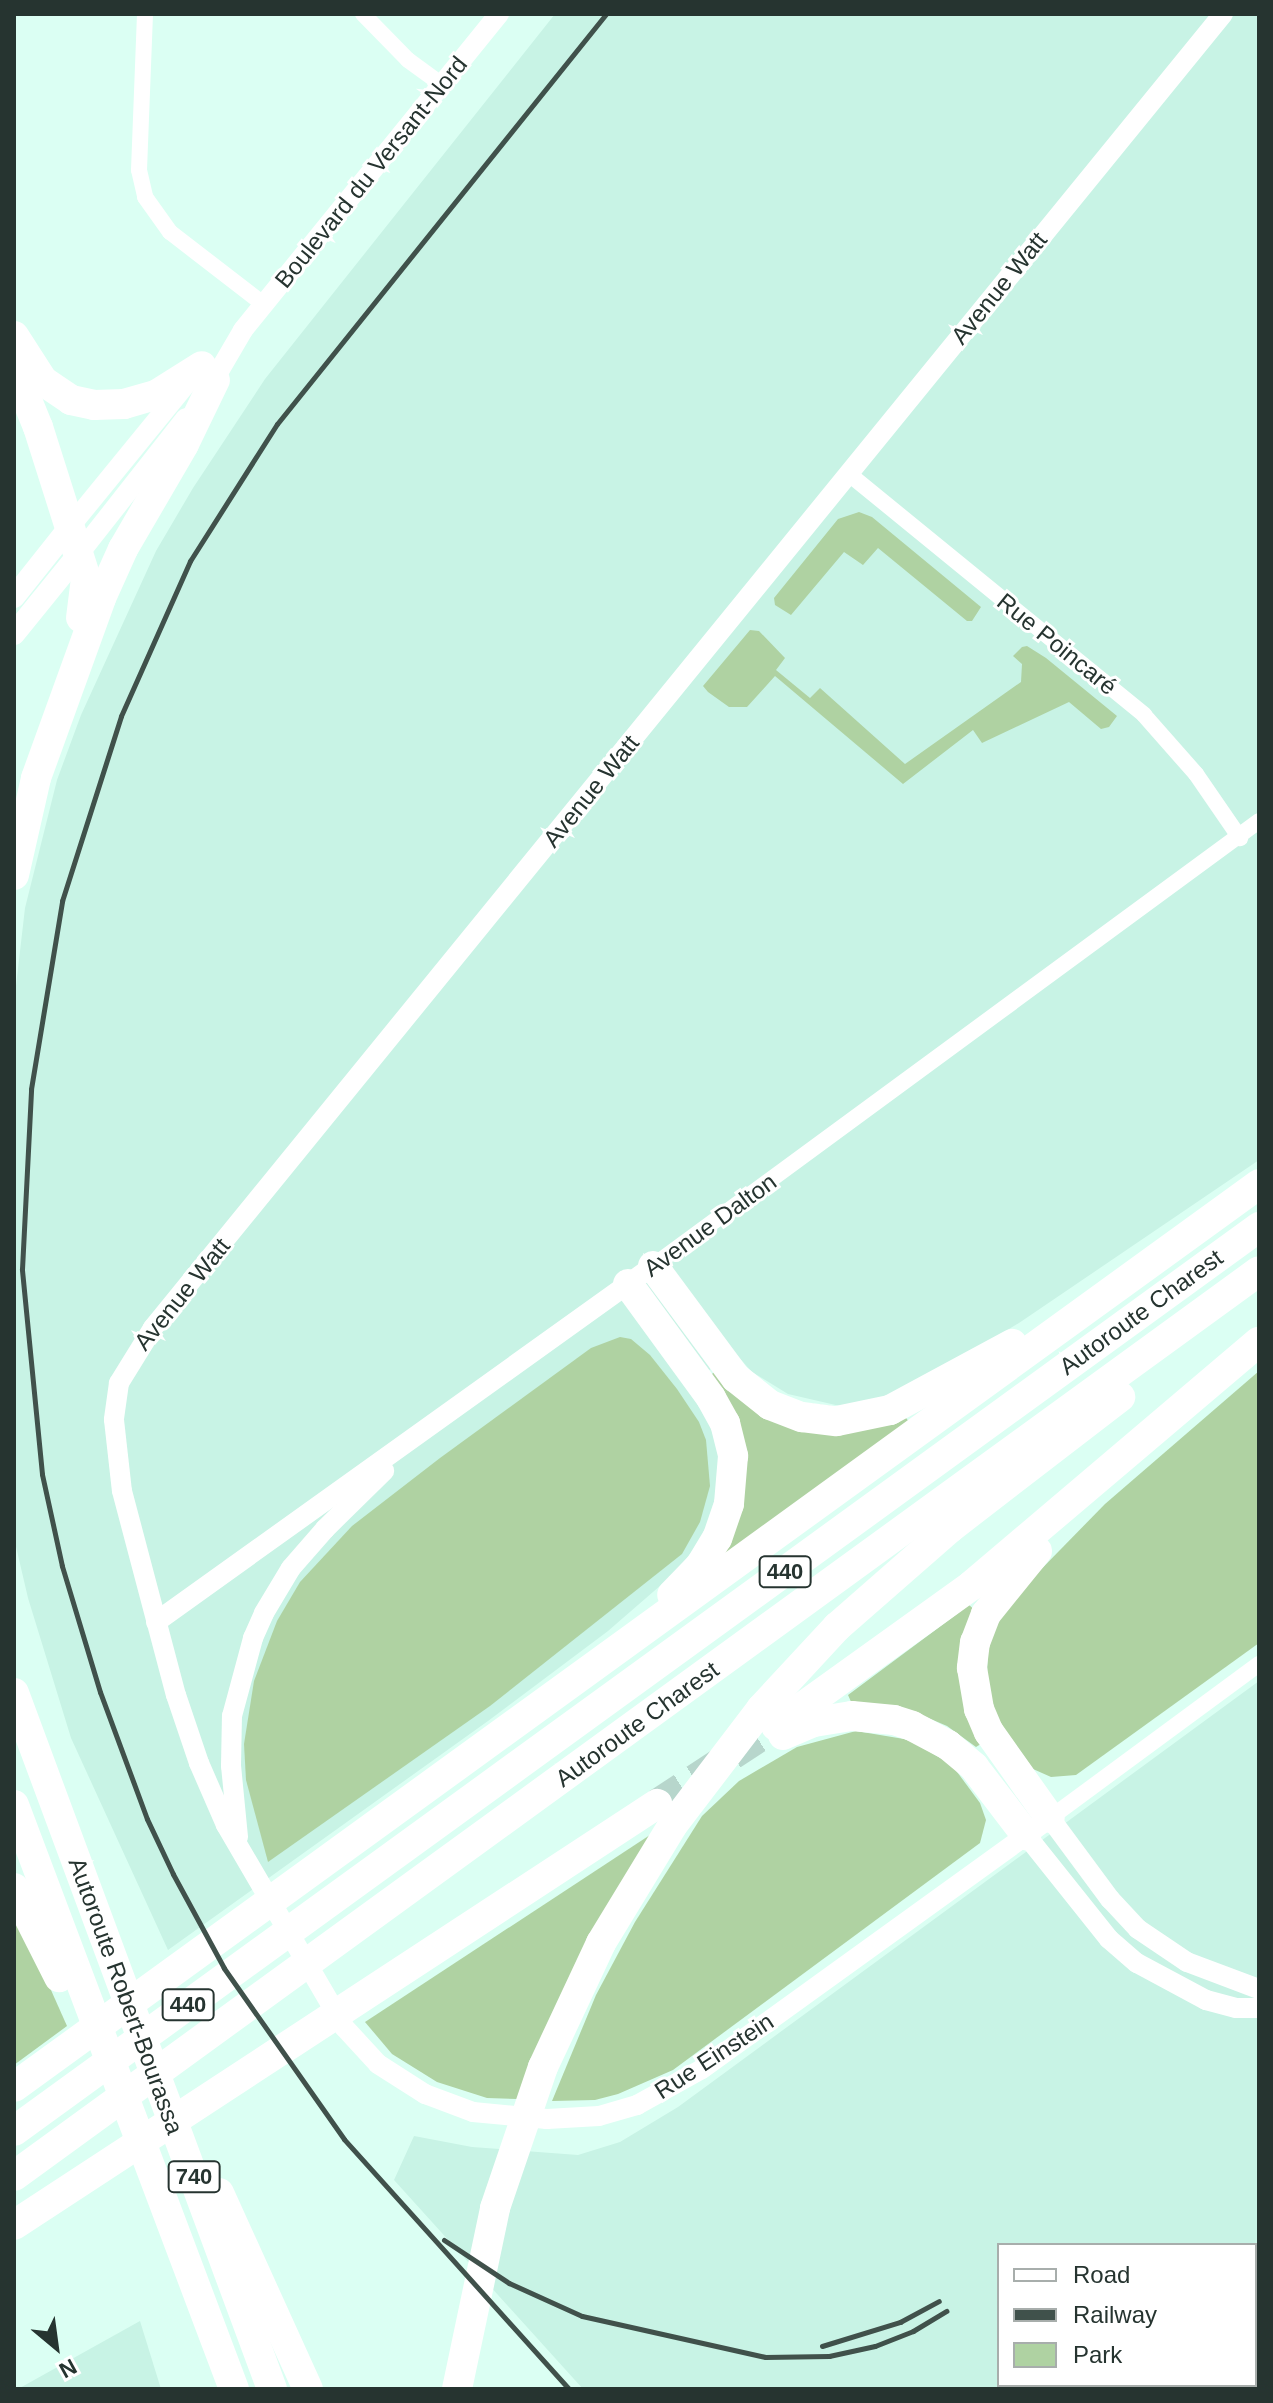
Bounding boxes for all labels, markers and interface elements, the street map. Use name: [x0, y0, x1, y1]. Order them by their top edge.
street label: Boulevard du Versant-Nord: [269, 50, 473, 294]
street label: Avenue Watt: [945, 226, 1053, 350]
street label: Rue Poincaré: [991, 587, 1123, 701]
street label: Avenue Watt: [537, 729, 645, 853]
street label: Avenue Dalton: [638, 1167, 782, 1283]
street label: Avenue Watt: [128, 1232, 236, 1356]
street label: Autoroute Charest: [1054, 1243, 1228, 1381]
road number: 440: [757, 1554, 813, 1590]
street label: Autoroute Charest: [550, 1655, 724, 1793]
street label: Autoroute Robert-Bourassa: [63, 1854, 189, 2138]
road number: 440: [160, 1987, 216, 2023]
street label: Rue Einstein: [649, 2007, 779, 2105]
road number: 740: [166, 2159, 222, 2195]
legend: [997, 2243, 1257, 2387]
text: Road: [1073, 2261, 1130, 2288]
text: Railway: [1073, 2301, 1157, 2328]
north arrow: [16, 2307, 96, 2387]
text: Park: [1073, 2341, 1122, 2368]
text: N: [55, 2354, 81, 2383]

